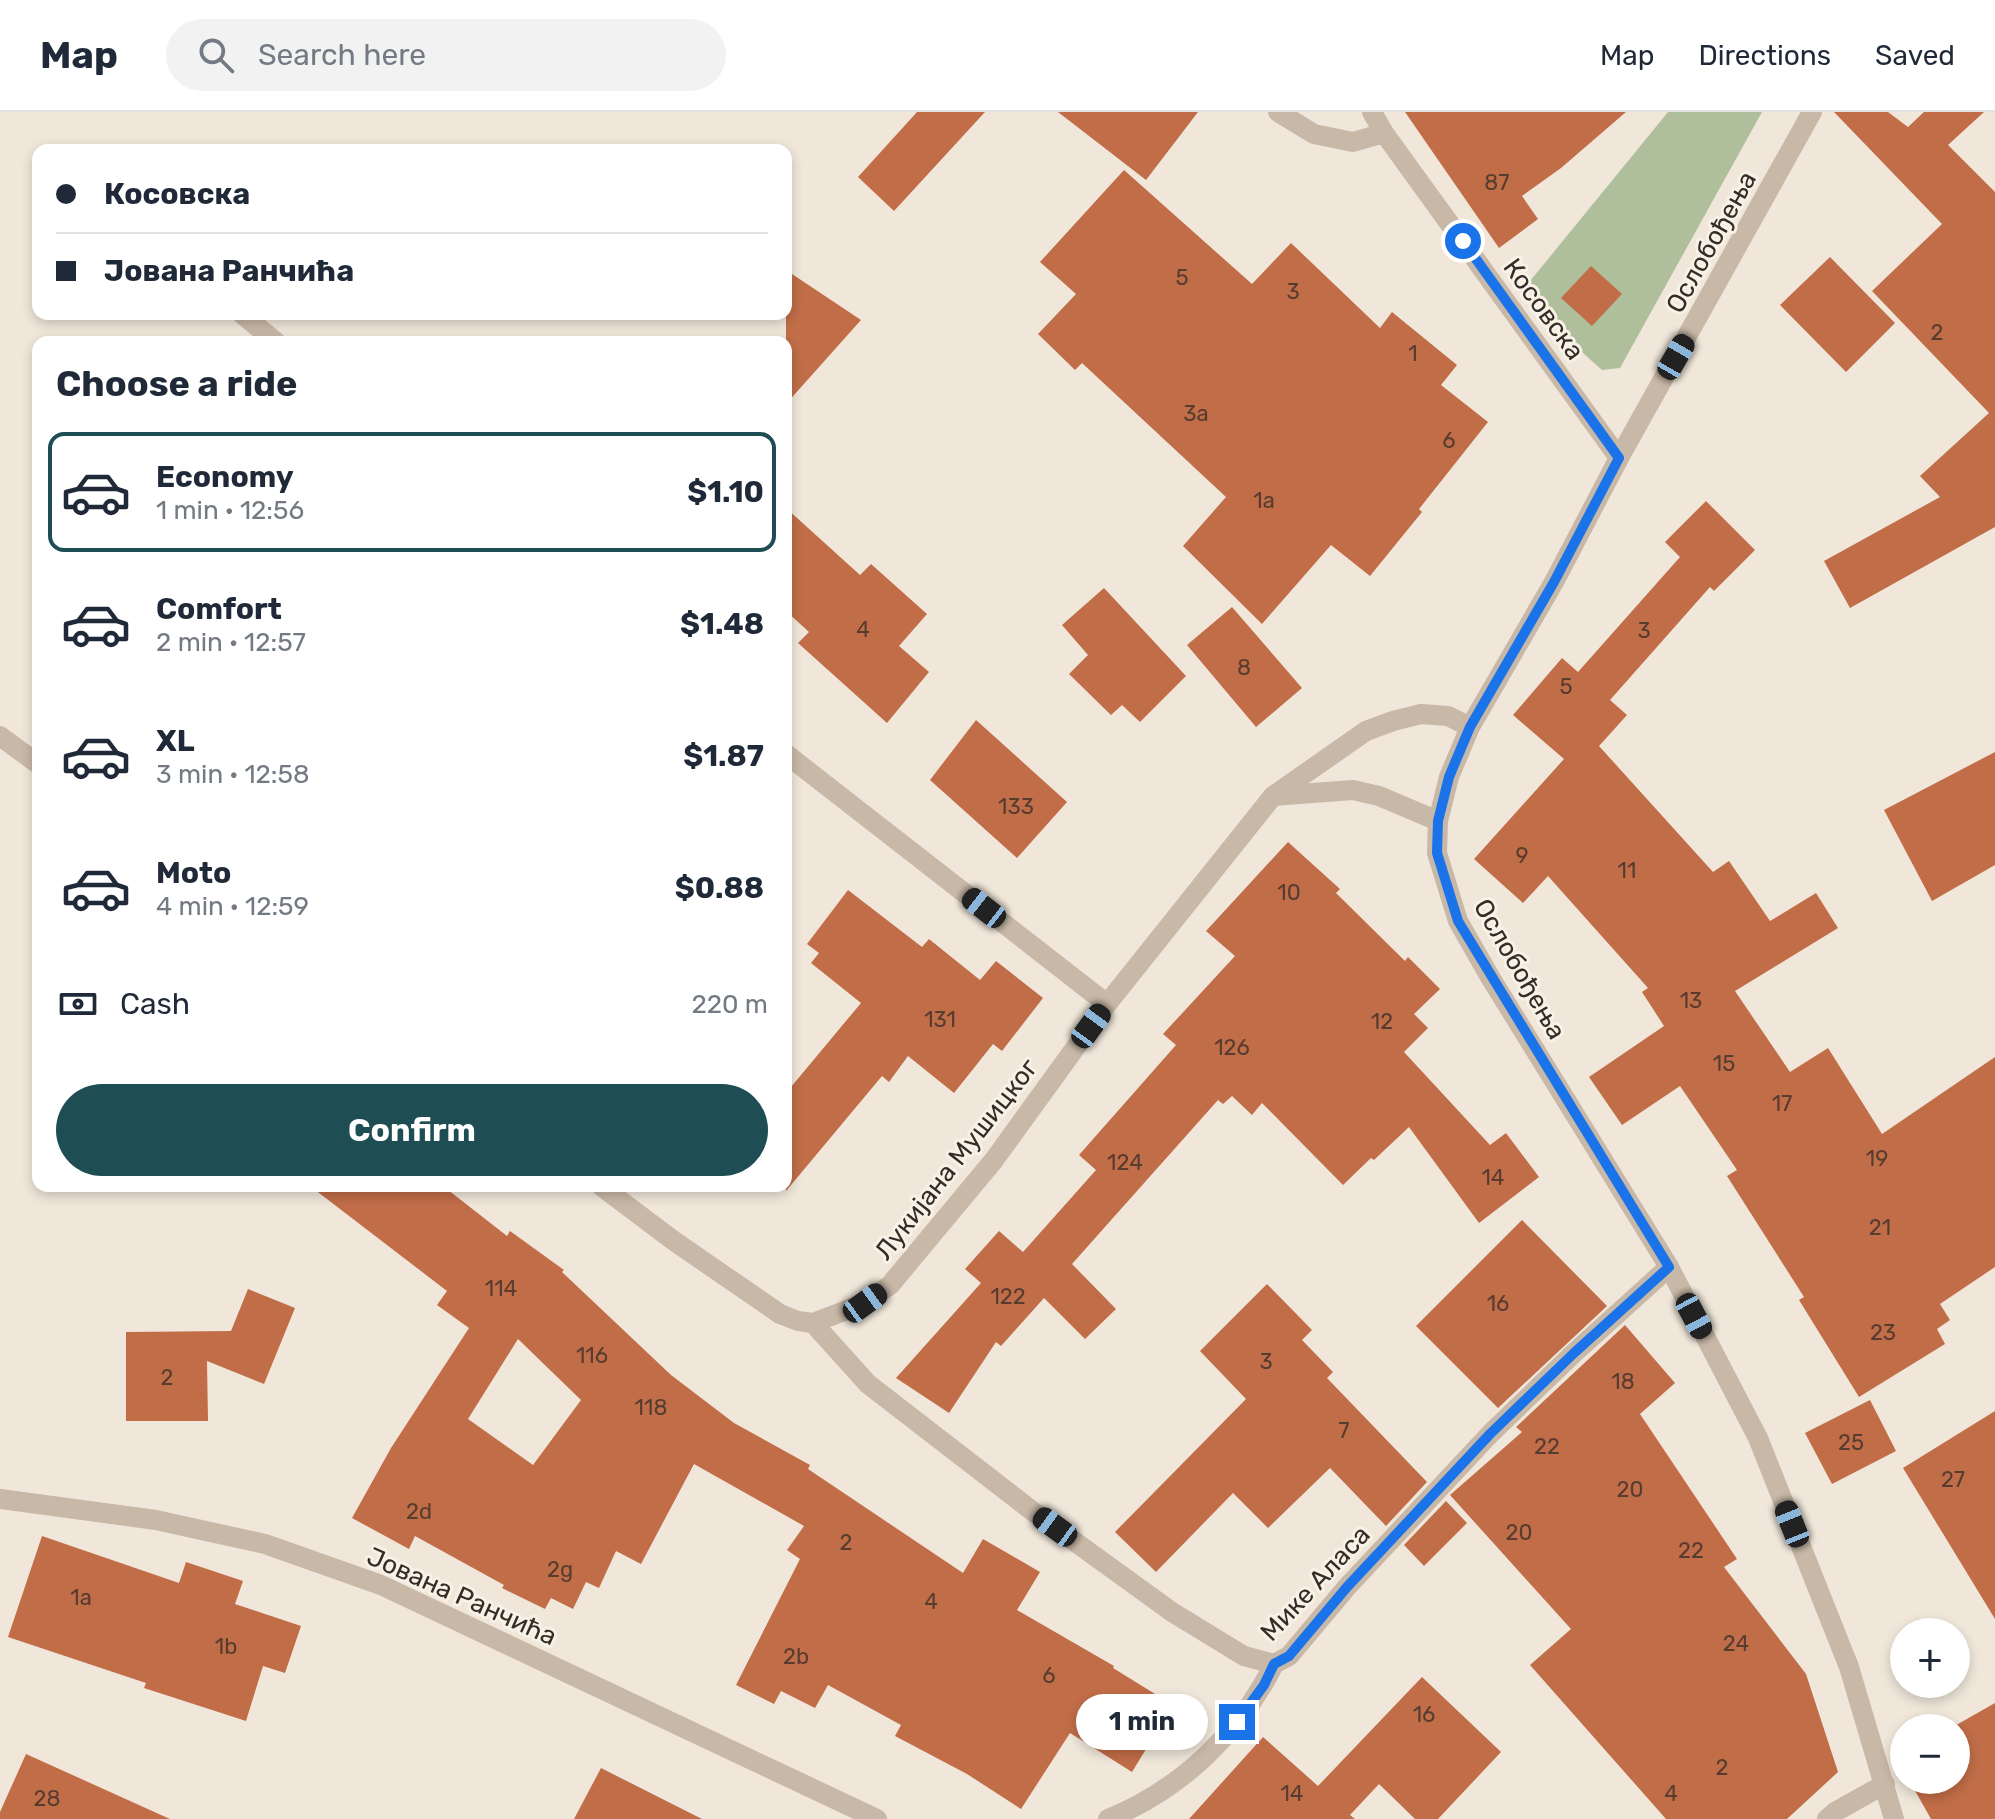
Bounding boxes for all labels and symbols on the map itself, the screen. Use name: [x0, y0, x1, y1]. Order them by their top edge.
street label: Ослобођења: [1660, 166, 1763, 318]
house number: 87: [1484, 169, 1510, 196]
route start: [1445, 223, 1481, 259]
street label: Косовска: [1497, 253, 1591, 366]
house number: 5: [1175, 264, 1189, 291]
house number: 3: [1286, 278, 1300, 305]
house number: 2: [1931, 319, 1943, 346]
car: [1654, 330, 1698, 384]
house number: 1: [1408, 340, 1418, 367]
house number: 3a: [1183, 400, 1209, 427]
house number: 6: [1442, 427, 1456, 454]
house number: 1a: [1253, 487, 1275, 514]
house number: 4: [856, 616, 870, 643]
house number: 3: [1637, 617, 1651, 644]
house number: 8: [1237, 654, 1251, 681]
house number: 5: [1559, 673, 1573, 700]
house number: 133: [998, 793, 1034, 820]
house number: 9: [1515, 842, 1529, 869]
house number: 11: [1618, 857, 1636, 884]
house number: 10: [1277, 879, 1301, 906]
car: [958, 884, 1010, 932]
street label: Ослобођења: [1467, 894, 1572, 1045]
house number: 13: [1680, 987, 1702, 1014]
car: [1067, 1000, 1115, 1052]
house number: 131: [924, 1006, 956, 1033]
house number: 12: [1371, 1008, 1393, 1035]
house number: 126: [1214, 1034, 1250, 1061]
house number: 15: [1713, 1050, 1735, 1077]
street label: Лукијана Мушицког: [868, 1053, 1044, 1266]
house number: 17: [1772, 1090, 1792, 1117]
house number: 19: [1866, 1145, 1888, 1172]
house number: 124: [1107, 1149, 1143, 1176]
house number: 14: [1481, 1164, 1505, 1191]
house number: 21: [1869, 1214, 1891, 1241]
house number: 114: [485, 1275, 517, 1302]
car: [839, 1279, 891, 1327]
house number: 122: [990, 1283, 1026, 1310]
car: [1672, 1289, 1716, 1343]
house number: 16: [1487, 1290, 1509, 1317]
house number: 23: [1870, 1319, 1896, 1346]
house number: 116: [576, 1342, 608, 1369]
house number: 3: [1259, 1348, 1273, 1375]
house number: 2: [161, 1364, 173, 1391]
house number: 18: [1611, 1368, 1635, 1395]
house number: 118: [635, 1394, 667, 1421]
house number: 7: [1338, 1417, 1350, 1444]
house number: 25: [1838, 1429, 1864, 1456]
house number: 22: [1534, 1433, 1560, 1460]
house number: 27: [1941, 1466, 1965, 1493]
house number: 20: [1617, 1476, 1643, 1503]
car: [1772, 1497, 1812, 1551]
house number: 2d: [406, 1498, 432, 1525]
car: [1029, 1503, 1081, 1551]
street label: Мике Аласа: [1254, 1519, 1377, 1647]
house number: 20: [1506, 1519, 1532, 1546]
house number: 2: [840, 1529, 852, 1556]
house number: 22: [1678, 1537, 1704, 1564]
street label: Јована Ранчића: [362, 1541, 561, 1652]
house number: 2g: [547, 1556, 573, 1583]
house number: 1a: [70, 1584, 92, 1611]
house number: 4: [924, 1588, 938, 1615]
house number: 24: [1723, 1630, 1749, 1657]
house number: 1b: [215, 1633, 237, 1660]
house number: 2b: [783, 1643, 809, 1670]
house number: 6: [1042, 1662, 1056, 1689]
callout: 1 min: [1077, 1694, 1209, 1750]
house number: 16: [1413, 1701, 1435, 1728]
route end: [1219, 1704, 1255, 1740]
house number: 2: [1716, 1754, 1728, 1781]
house number: 14: [1280, 1780, 1304, 1807]
house number: 4: [1664, 1780, 1678, 1807]
house number: 28: [34, 1785, 60, 1812]

